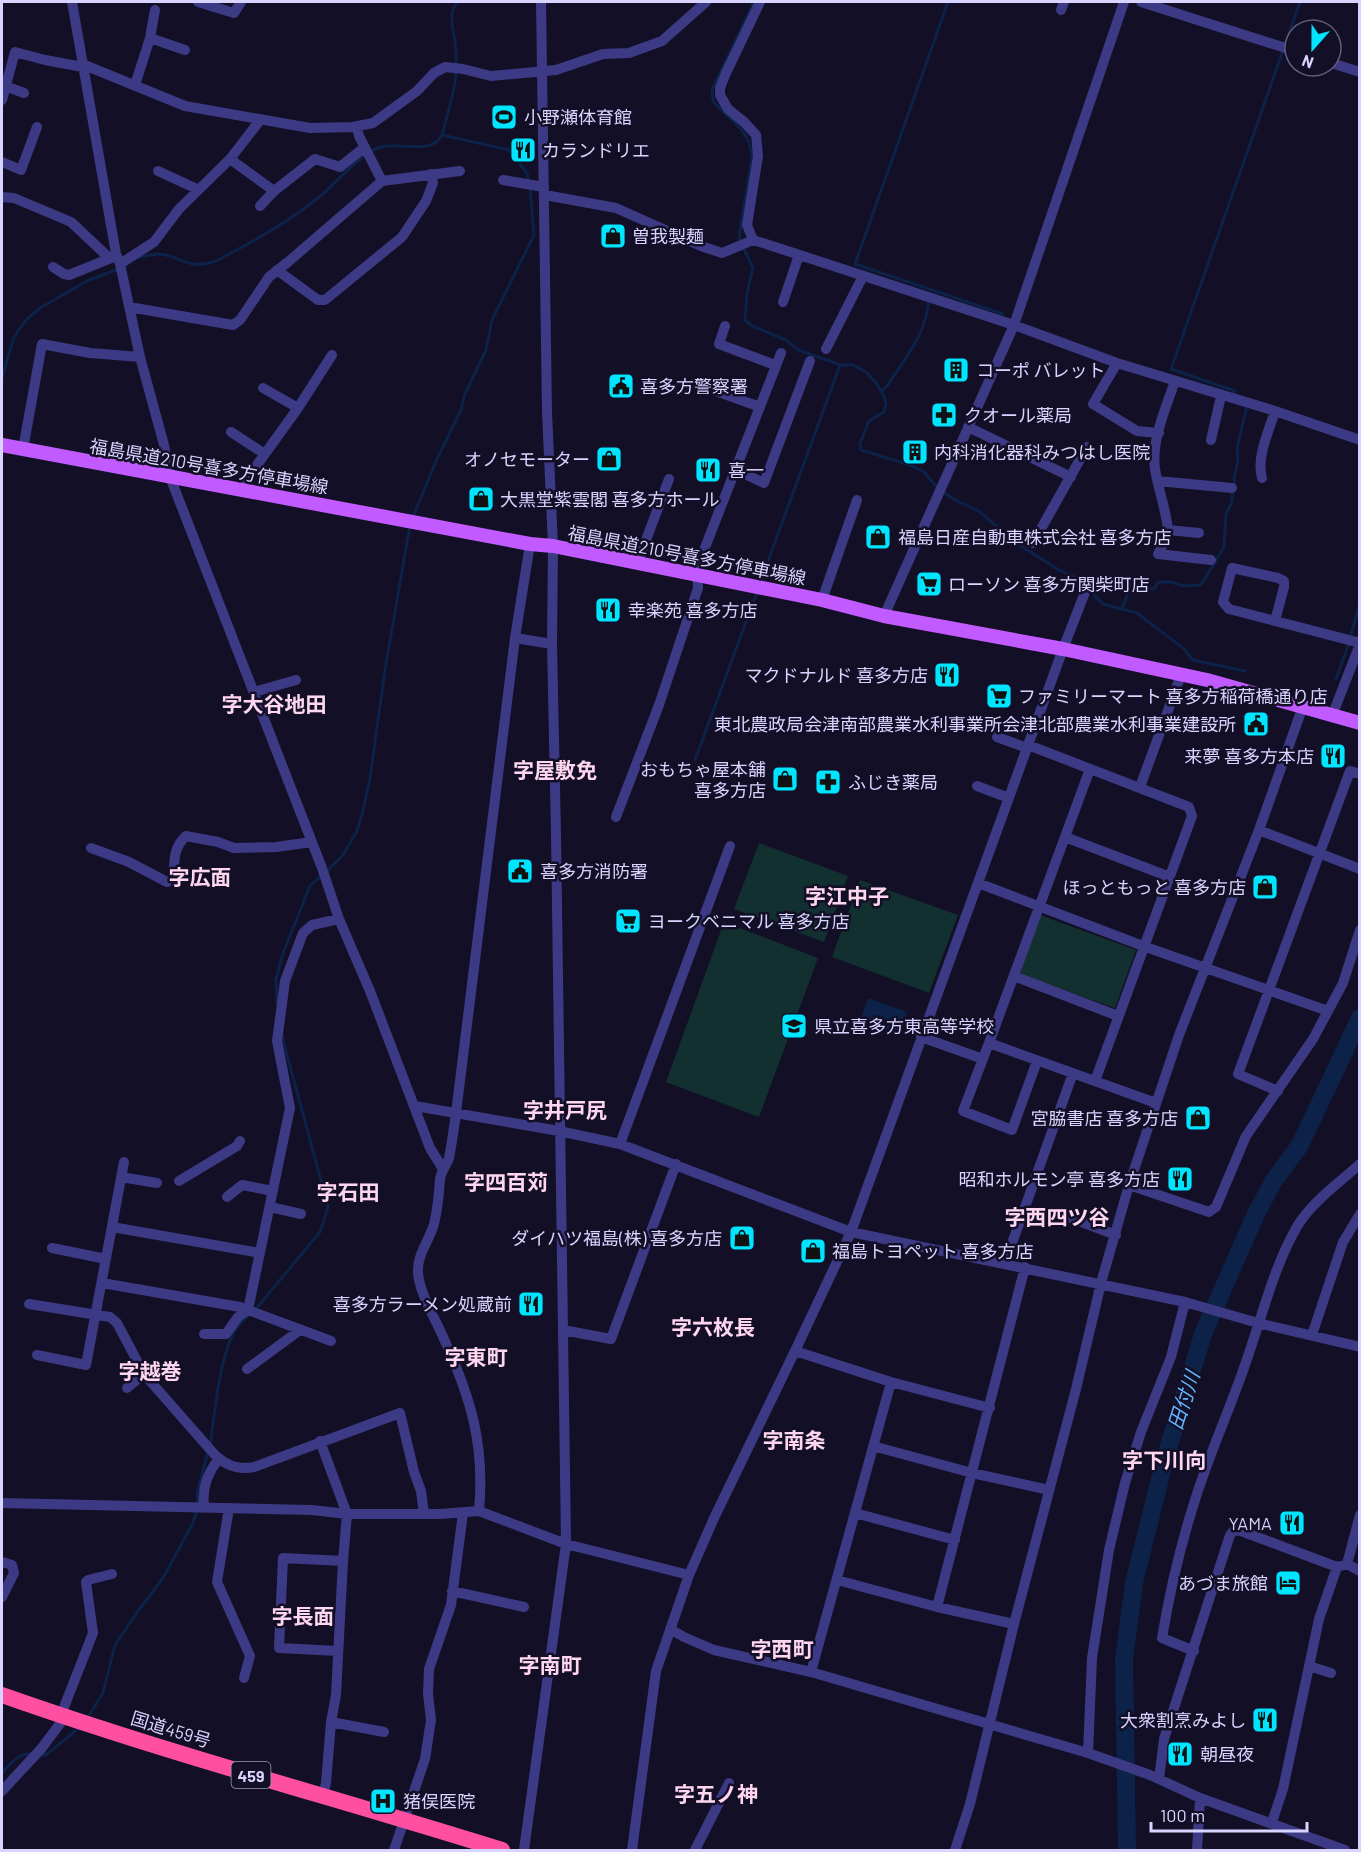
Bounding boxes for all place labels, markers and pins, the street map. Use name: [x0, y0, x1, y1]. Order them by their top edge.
sports icon: 小野瀬体育館: [489, 102, 519, 132]
place label: 小野瀬体育館: [524, 106, 632, 128]
restaurant icon: カランドリエ: [508, 135, 538, 165]
place label: カランドリエ: [542, 139, 650, 161]
shop icon: 曽我製麺: [598, 221, 628, 251]
place label: 曽我製麺: [632, 225, 704, 247]
building icon: コーポ バレット: [941, 355, 971, 385]
place label: コーポ バレット: [976, 359, 1106, 381]
public building icon: 喜多方警察署: [606, 371, 636, 401]
place label: 喜多方警察署: [640, 375, 748, 397]
pharmacy icon: クオール薬局: [929, 400, 959, 430]
place label: クオール薬局: [964, 404, 1072, 426]
building icon: 内科消化器科みつはし医院: [900, 437, 930, 467]
place label: 内科消化器科みつはし医院: [934, 441, 1150, 463]
shop icon: オノセモーター: [594, 444, 624, 474]
place label: オノセモーター: [464, 448, 590, 470]
restaurant icon: 喜一: [693, 455, 723, 485]
place label: 喜一: [728, 459, 764, 481]
shop icon: 大黒堂紫雲閣 喜多方ホール: [466, 484, 496, 514]
place label: 大黒堂紫雲閣 喜多方ホール: [500, 488, 720, 510]
shop icon: 福島日産自動車株式会社 喜多方店: [863, 522, 893, 552]
place label: 福島日産自動車株式会社 喜多方店: [898, 526, 1172, 548]
supermarket icon: ローソン 喜多方関柴町店: [914, 569, 944, 599]
place label: ローソン 喜多方関柴町店: [948, 573, 1150, 595]
restaurant icon: 幸楽苑 喜多方店: [593, 595, 623, 625]
place label: 幸楽苑 喜多方店: [628, 599, 758, 621]
restaurant icon: マクドナルド 喜多方店: [932, 660, 962, 690]
place label: マクドナルド 喜多方店: [744, 664, 928, 686]
supermarket icon: ファミリーマート 喜多方稲荷橋通り店: [984, 681, 1014, 711]
place label: ファミリーマート 喜多方稲荷橋通り店: [1018, 685, 1328, 707]
public building icon: 東北農政局会津南部農業水利事業所会津北部農業水利事業建設所: [1241, 709, 1271, 739]
place label: 東北農政局会津南部農業水利事業所会津北部農業水利事業建設所: [714, 713, 1236, 735]
restaurant icon: 来夢 喜多方本店: [1318, 741, 1348, 771]
place label: 来夢 喜多方本店: [1184, 745, 1314, 767]
place label: おもちゃ屋本舗 喜多方店: [640, 758, 766, 801]
shop icon: おもちゃ屋本舗 喜多方店: [770, 764, 800, 794]
pharmacy icon: ふじき薬局: [813, 767, 843, 797]
place label: ふじき薬局: [848, 771, 938, 793]
public building icon: 喜多方消防署: [505, 856, 535, 886]
place label: 喜多方消防署: [540, 860, 648, 882]
shop icon: ほっともっと 喜多方店: [1250, 872, 1280, 902]
place label: ほっともっと 喜多方店: [1062, 876, 1246, 898]
supermarket icon: ヨークベニマル 喜多方店: [613, 906, 643, 936]
place label: ヨークベニマル 喜多方店: [648, 910, 850, 932]
school or university icon: 県立喜多方東高等学校: [779, 1011, 809, 1041]
place label: 県立喜多方東高等学校: [814, 1015, 994, 1037]
shop icon: 宮脇書店 喜多方店: [1183, 1103, 1213, 1133]
place label: 宮脇書店 喜多方店: [1030, 1107, 1178, 1129]
restaurant icon: 昭和ホルモン亭 喜多方店: [1165, 1164, 1195, 1194]
place label: 昭和ホルモン亭 喜多方店: [958, 1168, 1160, 1190]
shop icon: ダイハツ福島(株) 喜多方店: [727, 1223, 757, 1253]
place label: ダイハツ福島(株) 喜多方店: [511, 1227, 722, 1249]
shop icon: 福島トヨペット 喜多方店: [798, 1236, 828, 1266]
place label: 福島トヨペット 喜多方店: [832, 1240, 1034, 1262]
restaurant icon: 喜多方ラーメン処蔵前: [516, 1289, 546, 1319]
place label: 喜多方ラーメン処蔵前: [333, 1293, 512, 1315]
restaurant icon: YAMA: [1277, 1508, 1307, 1538]
place label: YAMA: [1229, 1512, 1272, 1534]
hotel icon: あづま旅館: [1273, 1568, 1303, 1598]
place label: あづま旅館: [1178, 1572, 1268, 1594]
restaurant icon: 大衆割烹みよし: [1250, 1705, 1280, 1735]
place label: 大衆割烹みよし: [1120, 1709, 1246, 1731]
restaurant icon: 朝昼夜: [1165, 1739, 1195, 1769]
place label: 朝昼夜: [1200, 1743, 1254, 1765]
hospital icon: 猪俣医院: [368, 1786, 398, 1816]
place label: 猪俣医院: [403, 1790, 475, 1812]

